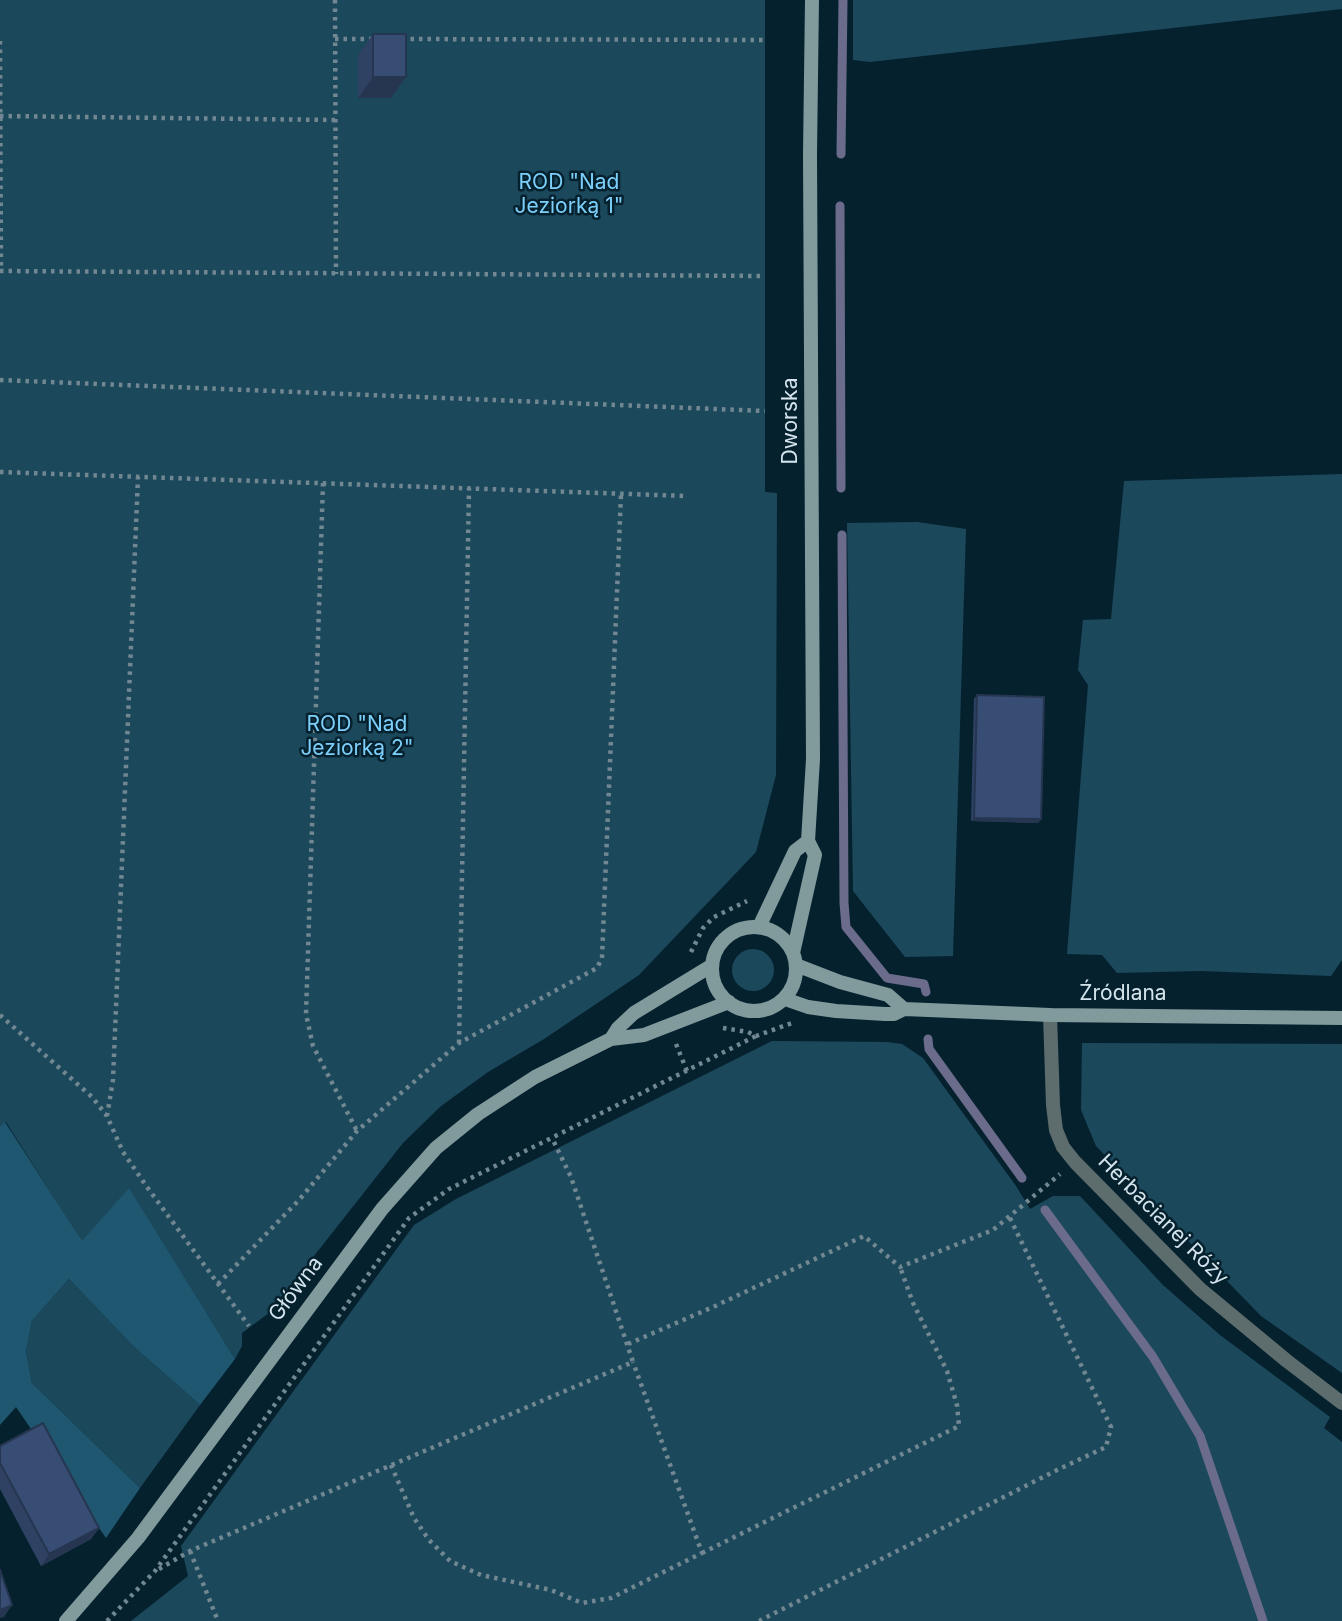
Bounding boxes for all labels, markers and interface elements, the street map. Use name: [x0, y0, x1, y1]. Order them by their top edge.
park label: ROD "Nad Jeziorką 1": [515, 170, 623, 220]
street label: Dworska: [778, 378, 804, 464]
park label: ROD "Nad Jeziorką 2": [300, 712, 414, 762]
street label: Źródlana: [1079, 981, 1167, 1007]
street label: Herbacianej Róży: [1092, 1149, 1234, 1291]
street label: Główna: [264, 1252, 328, 1326]

